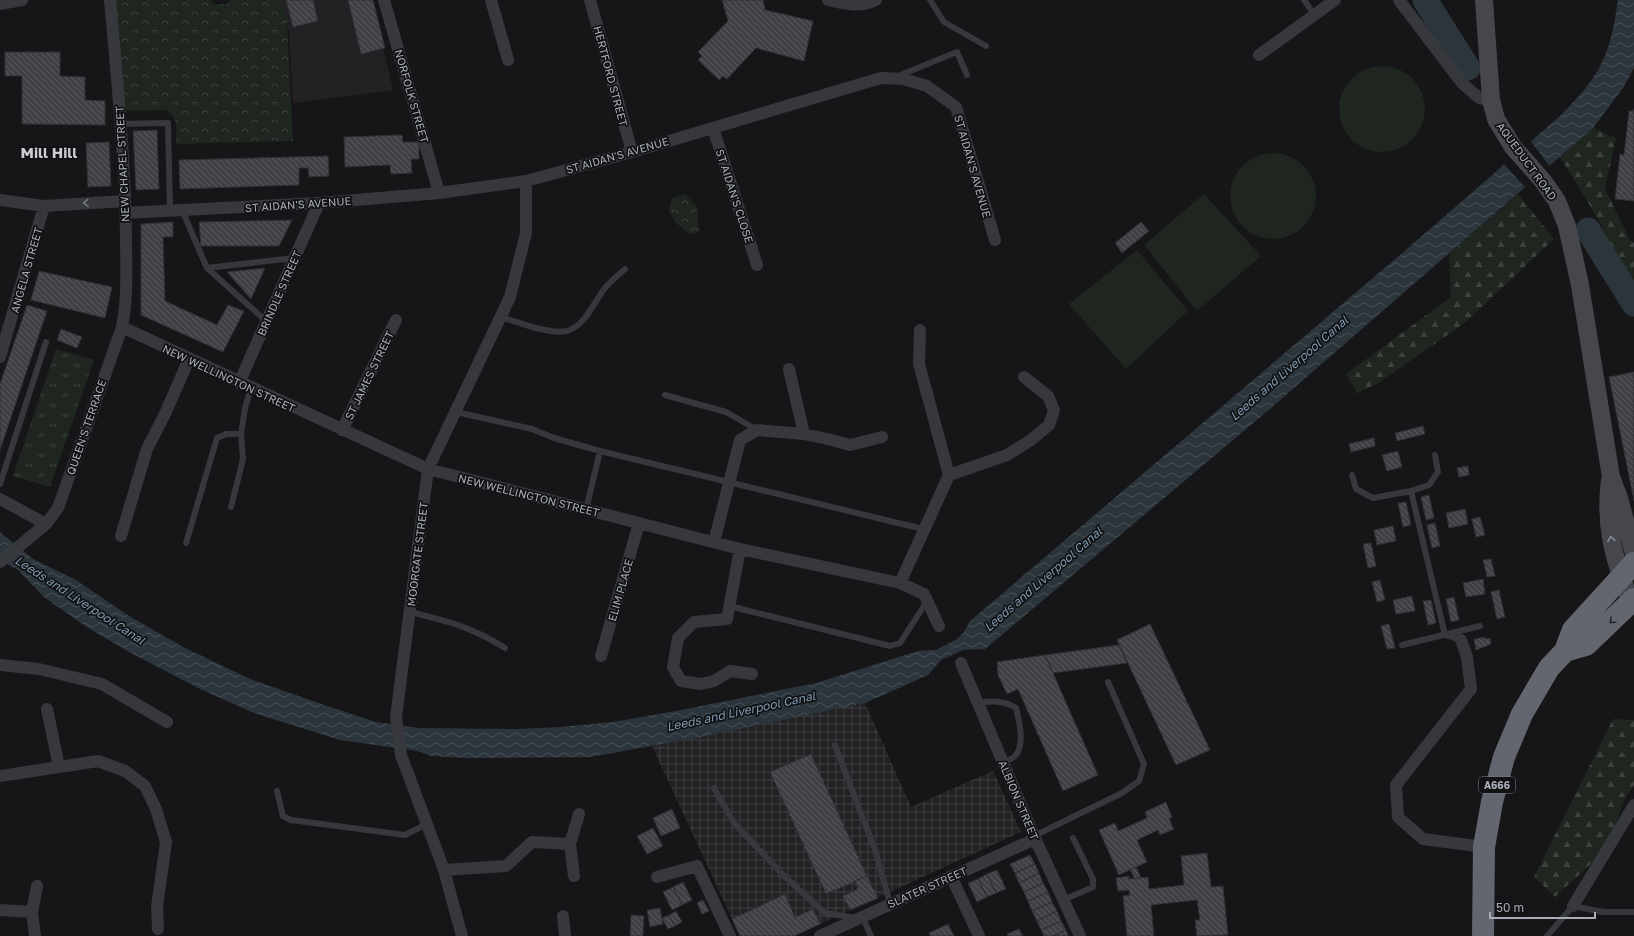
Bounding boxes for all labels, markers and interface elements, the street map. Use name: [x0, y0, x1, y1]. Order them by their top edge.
street label: HERTFORD STREET: [591, 24, 631, 128]
street label: NORFOLK STREET: [392, 48, 432, 144]
street label: NEW CHAPEL STREET: [112, 106, 132, 222]
street label: ST AIDAN'S AVENUE: [952, 113, 994, 219]
street label: AQUEDUCT ROAD: [1494, 120, 1560, 203]
street label: ST AIDAN'S AVENUE: [564, 134, 670, 176]
district label: Mill Hill: [21, 143, 77, 161]
street label: ST AIDAN'S CLOSE: [714, 147, 756, 245]
street label: ST AIDAN'S AVENUE: [245, 194, 352, 214]
one-way arrow: [83, 199, 89, 208]
street label: ANGELA STREET: [8, 226, 44, 314]
street label: BRINDLE STREET: [254, 248, 304, 338]
water label: Leeds and Liverpool Canal: [1227, 312, 1352, 423]
street label: ST JAMES STREET: [342, 328, 396, 422]
street label: NEW WELLINGTON STREET: [161, 341, 298, 415]
street label: QUEEN'S TERRACE: [64, 377, 109, 476]
street label: NEW WELLINGTON STREET: [457, 471, 601, 519]
street label: MOORGATE STREET: [404, 501, 430, 607]
water label: Leeds and Liverpool Canal: [981, 523, 1106, 634]
one-way arrow: [1607, 536, 1615, 543]
water label: Leeds and Liverpool Canal: [12, 552, 149, 648]
street label: ELIM PLACE: [605, 557, 635, 622]
one-way arrow: [1609, 616, 1617, 624]
water label: Leeds and Liverpool Canal: [665, 688, 818, 734]
street label: ALBION STREET: [996, 758, 1042, 842]
road number: A666: [1479, 777, 1515, 793]
street label: SLATER STREET: [885, 864, 969, 910]
scale bar: [1490, 894, 1595, 920]
text: 50 m: [1496, 900, 1524, 915]

